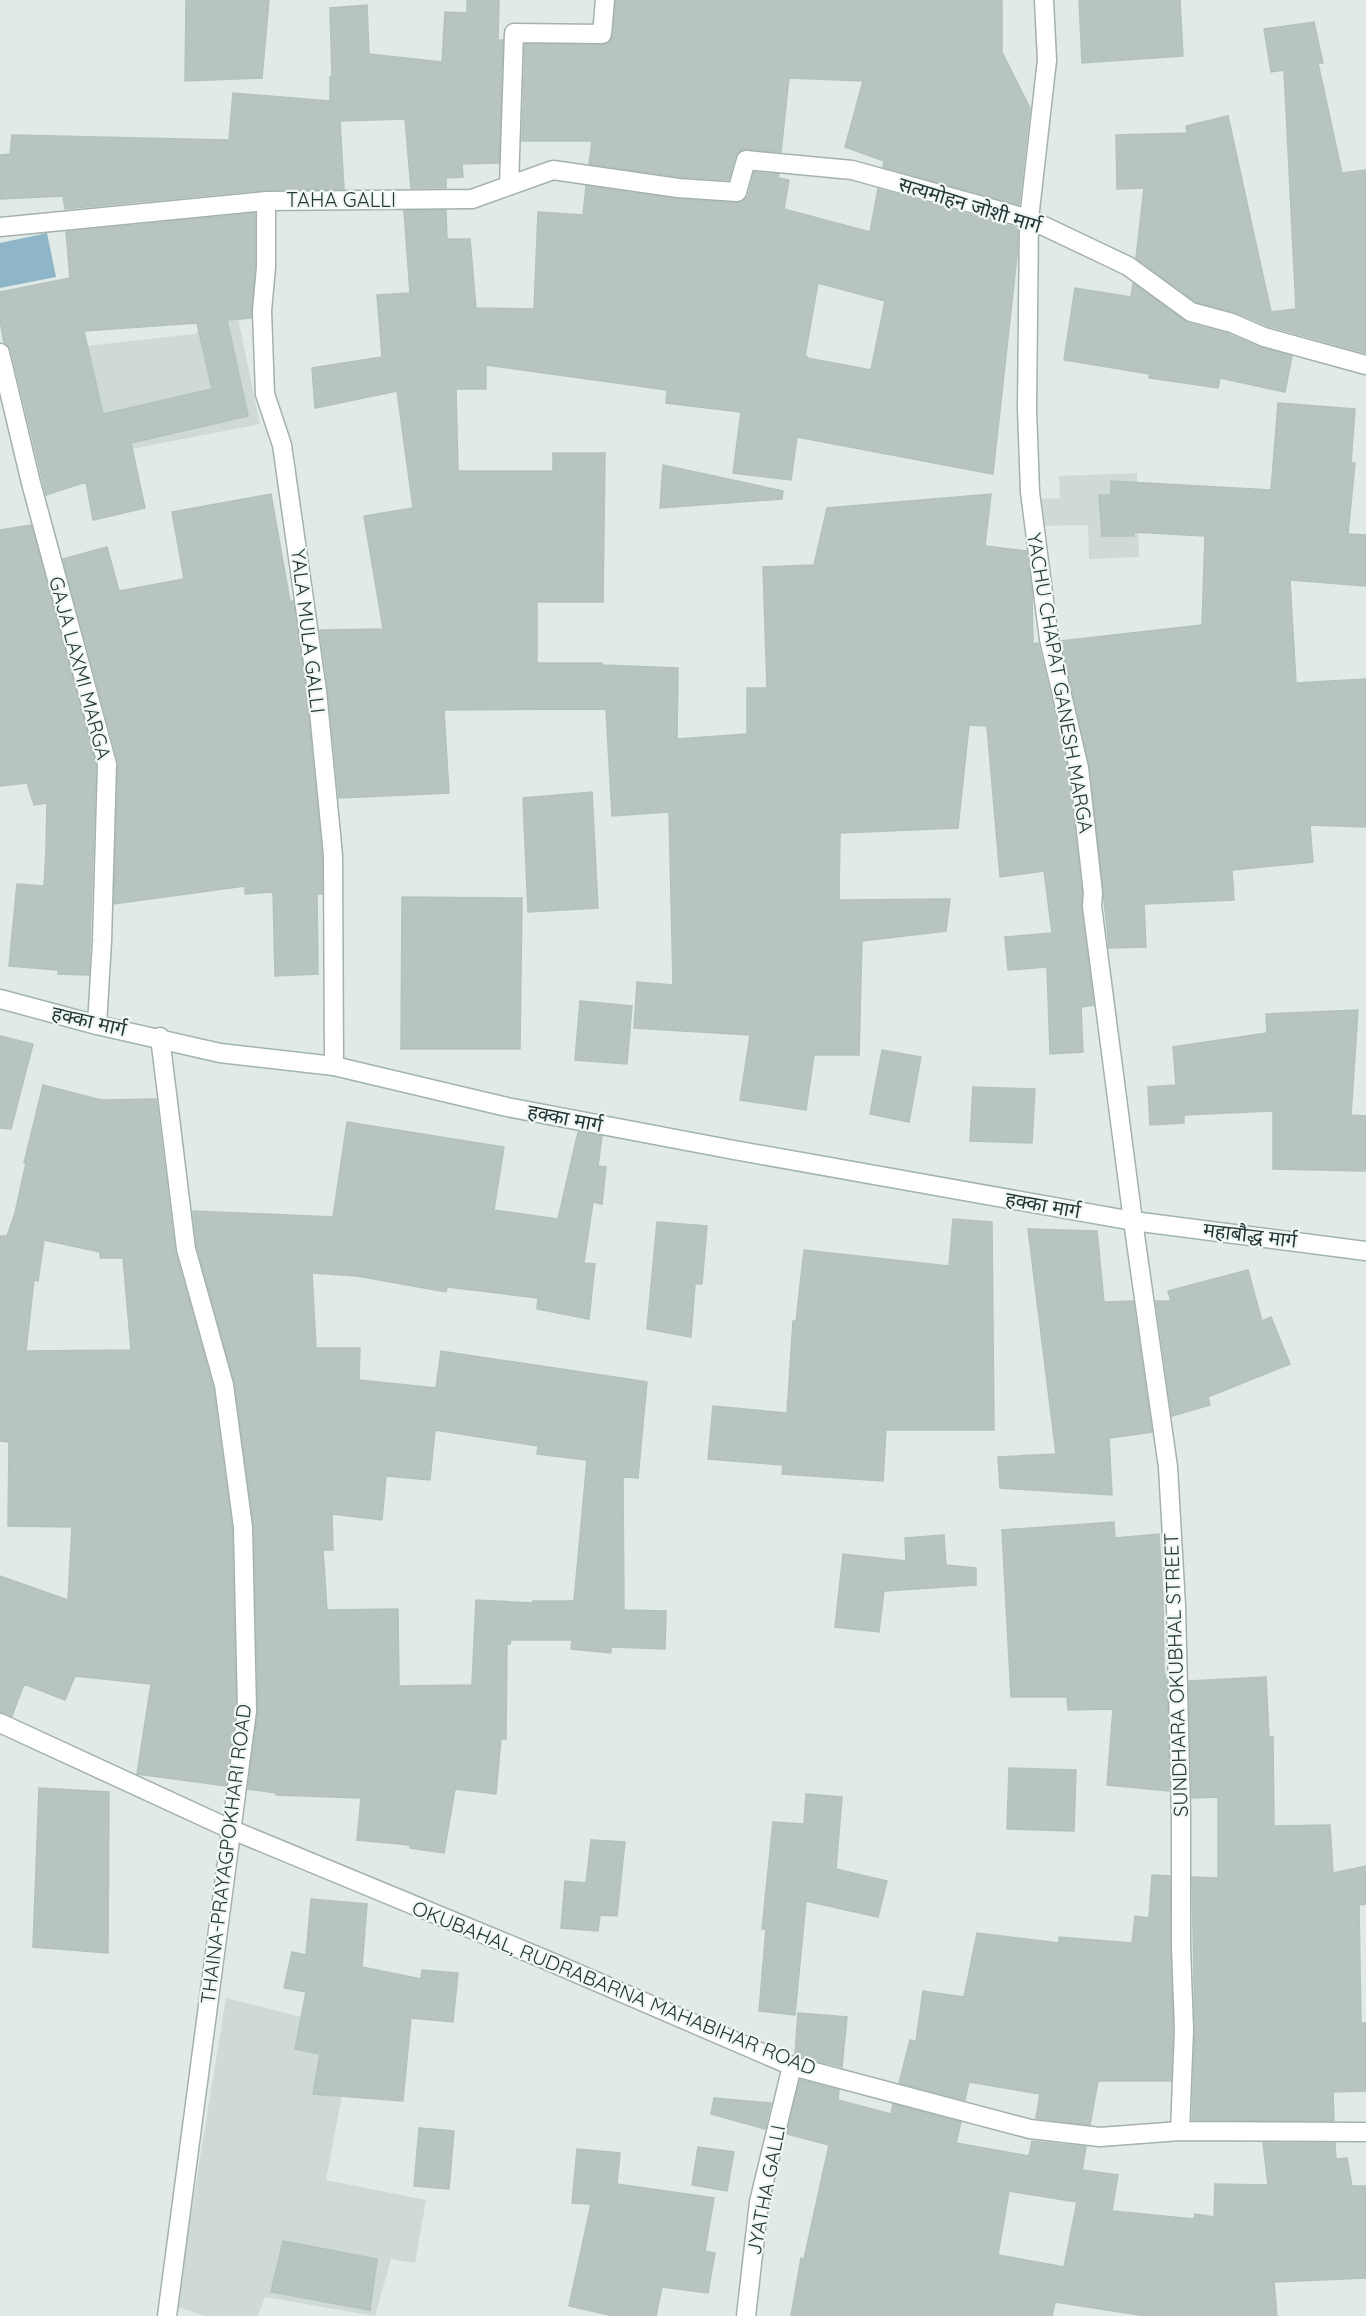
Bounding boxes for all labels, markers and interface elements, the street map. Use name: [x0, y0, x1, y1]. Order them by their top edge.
street label: सत्यमोहन जोशी मार्ग: [896, 171, 1045, 238]
street label: TAHA GALLI: [286, 187, 396, 212]
street label: YACHU CHAPAT GANESH MARGA: [1022, 531, 1099, 835]
street label: YALA MULA GALLI: [286, 547, 331, 714]
street label: GAJA LAXMI MARGA: [44, 574, 117, 762]
street label: हक्का मार्ग: [49, 1000, 130, 1041]
street label: हक्का मार्ग: [525, 1098, 606, 1137]
street label: हक्का मार्ग: [1004, 1186, 1084, 1224]
street label: महाबौद्ध मार्ग: [1202, 1216, 1299, 1253]
street label: SUNDHARA OKUBHAL STREET: [1158, 1532, 1193, 1818]
street label: THAINA-PRAYAGPOKHARI ROAD: [195, 1703, 256, 2005]
street label: OKUBAHAL, RUDRABARNA MAHABIHAR ROAD: [409, 1895, 820, 2080]
street label: JYATHA GALLI: [741, 2123, 790, 2257]

